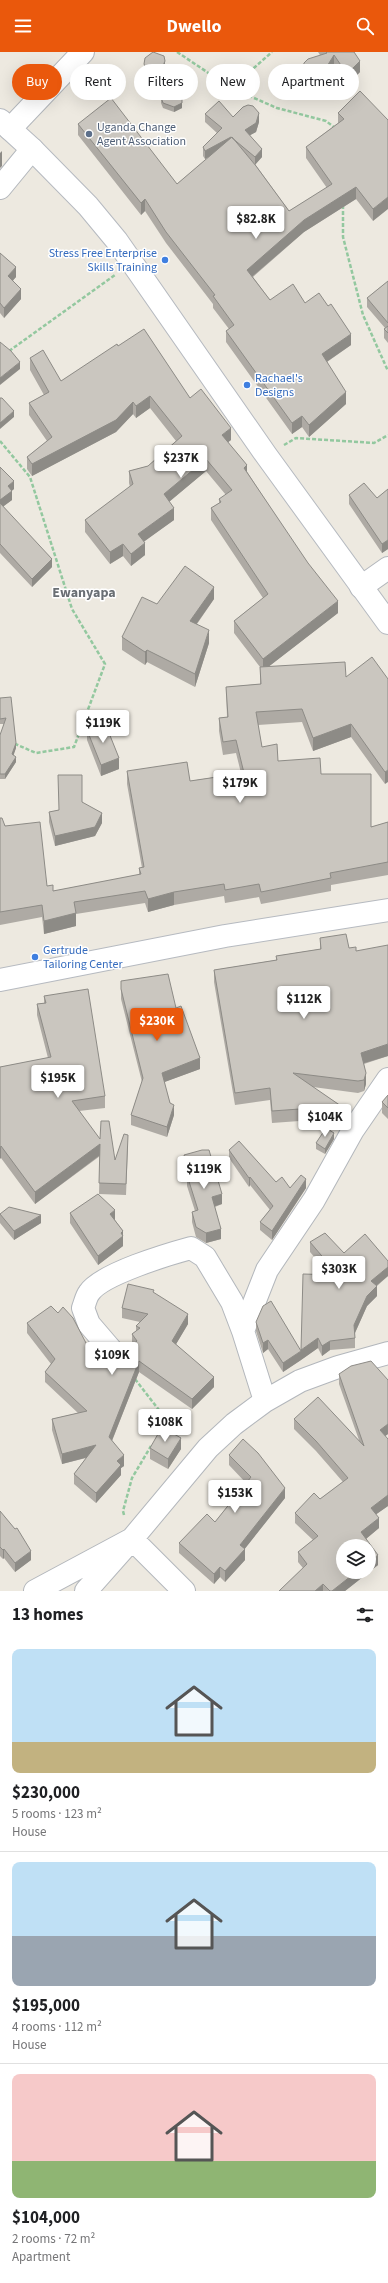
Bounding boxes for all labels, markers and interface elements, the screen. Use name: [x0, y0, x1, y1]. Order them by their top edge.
text: Dwello: [167, 14, 221, 39]
icon: menu: [12, 15, 34, 37]
icon: search: [354, 15, 376, 37]
chip: Buy: [12, 64, 62, 100]
chip: Rent: [70, 64, 126, 100]
chip: Filters: [134, 64, 198, 100]
chip: New: [206, 64, 260, 100]
chip: Apartment: [268, 64, 359, 100]
place label: Uganda Change Agent Association: [97, 119, 186, 150]
marker: Uganda Change Agent Association: [84, 129, 94, 139]
pin: $82.8K: [223, 206, 289, 240]
text: $82.8K: [236, 210, 276, 228]
place label: Stress Free Enterprise Skills Training: [49, 245, 157, 276]
marker: Stress Free Enterprise Skills Training: [160, 255, 170, 265]
place label: Rachael's Designs: [255, 370, 303, 401]
marker: Rachael's Designs: [242, 380, 252, 390]
pin: $237K: [153, 445, 209, 479]
text: $237K: [163, 449, 199, 467]
district label: Ewanyapa: [52, 583, 116, 603]
pin: $119K: [75, 710, 131, 744]
text: $119K: [85, 714, 121, 732]
pin: $179K: [212, 770, 268, 804]
text: $179K: [222, 774, 258, 792]
place label: Gertrude Tailoring Center: [43, 942, 123, 973]
marker: Gertrude Tailoring Center: [30, 952, 40, 962]
pin: $112K: [276, 986, 332, 1020]
text: $112K: [286, 990, 322, 1008]
pin: $230K: [129, 1008, 185, 1042]
text: $230K: [139, 1012, 175, 1030]
pin: $195K: [30, 1065, 86, 1099]
text: $195K: [40, 1069, 76, 1087]
pin: $104K: [297, 1104, 353, 1138]
text: $104K: [307, 1108, 343, 1126]
pin: $119K: [176, 1156, 232, 1190]
text: $119K: [186, 1160, 222, 1178]
pin: $303K: [311, 1256, 367, 1290]
text: $303K: [321, 1260, 357, 1278]
pin: $109K: [84, 1342, 140, 1376]
text: $109K: [94, 1346, 130, 1364]
pin: $108K: [137, 1409, 193, 1443]
text: $108K: [147, 1413, 183, 1431]
pin: $153K: [207, 1480, 263, 1514]
text: $153K: [217, 1484, 253, 1502]
map controls: [336, 1539, 376, 1579]
button: layers: [336, 1539, 376, 1579]
text: 13 homes: [12, 1603, 83, 1627]
icon: filters: [354, 1604, 376, 1626]
icon: home: [158, 1675, 230, 1747]
text: $230,000: [12, 1781, 80, 1805]
text: 5 rooms · 123 m²: [12, 1805, 102, 1823]
text: House: [12, 1823, 47, 1841]
icon: home: [158, 1888, 230, 1960]
text: $195,000: [12, 1994, 80, 2018]
text: 4 rooms · 112 m²: [12, 2018, 102, 2036]
text: House: [12, 2036, 47, 2054]
icon: home: [158, 2100, 230, 2172]
text: $104,000: [12, 2206, 80, 2230]
text: 2 rooms · 72 m²: [12, 2230, 95, 2248]
text: Apartment: [12, 2248, 70, 2266]

